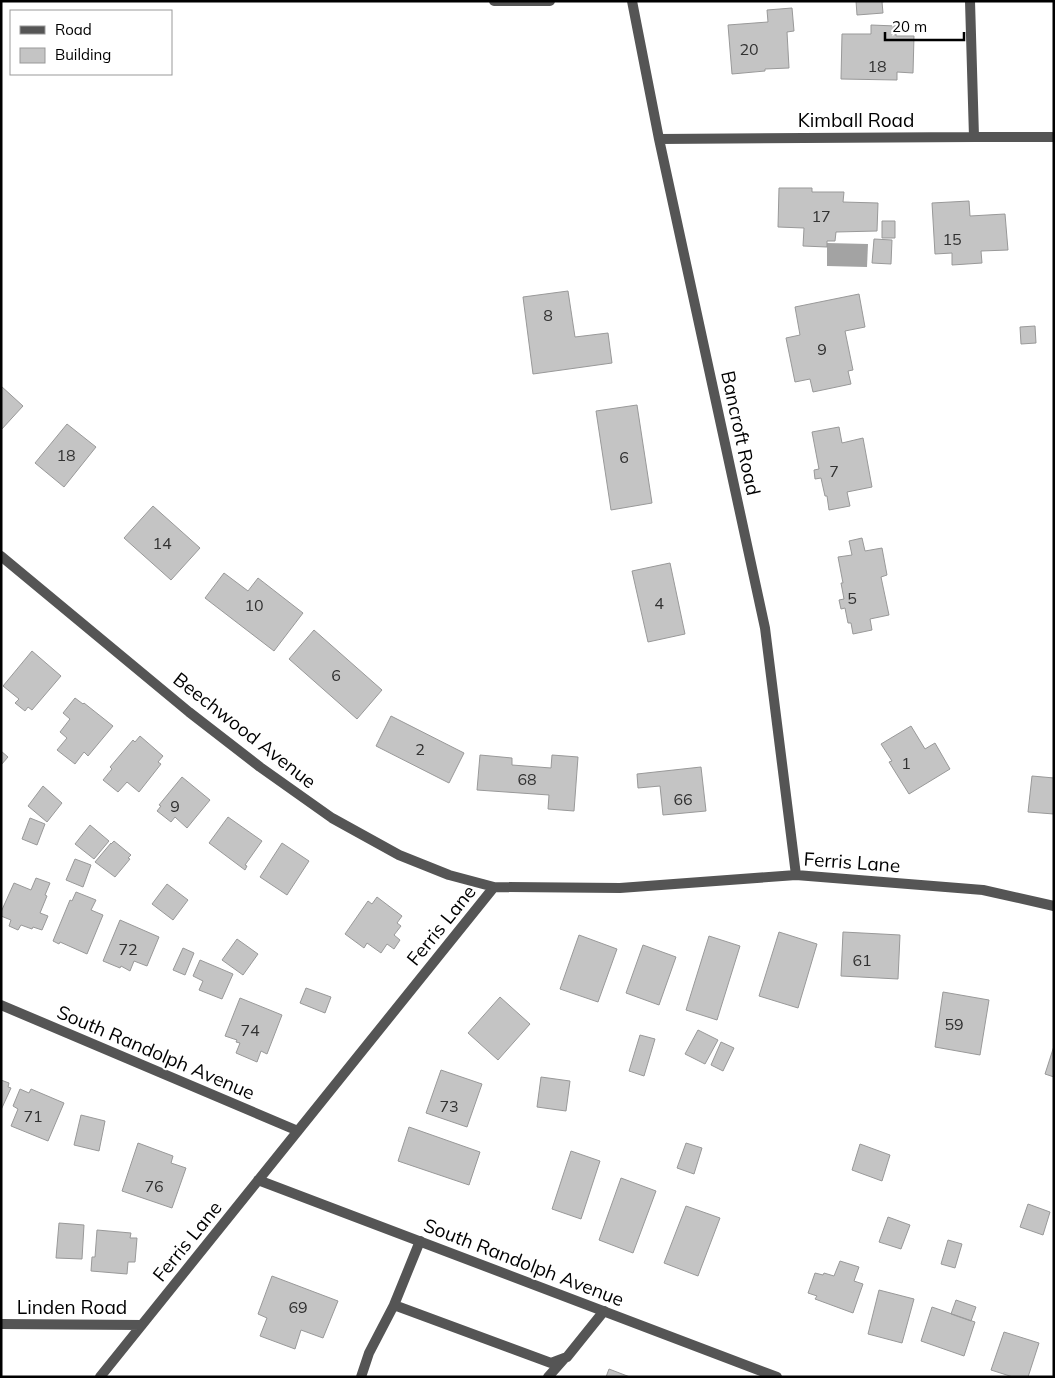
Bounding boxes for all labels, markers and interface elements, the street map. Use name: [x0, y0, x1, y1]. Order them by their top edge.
legend: [10, 10, 172, 75]
scale bar: [885, 10, 964, 42]
text: 20 m: [892, 17, 927, 36]
text: Road: [55, 20, 92, 39]
house number: 20: [739, 39, 759, 59]
text: Building: [55, 45, 111, 64]
house number: 18: [867, 56, 887, 76]
street label: Kimball Road: [798, 108, 914, 132]
house number: 17: [811, 206, 831, 226]
house number: 15: [942, 229, 962, 249]
house number: 8: [543, 305, 553, 325]
house number: 9: [817, 339, 827, 359]
street label: Bancroft Road: [716, 369, 766, 497]
house number: 18: [56, 445, 76, 465]
house number: 6: [619, 447, 629, 467]
house number: 7: [829, 461, 839, 481]
house number: 14: [152, 533, 172, 553]
house number: 5: [847, 588, 857, 608]
house number: 4: [654, 593, 664, 613]
house number: 10: [244, 595, 264, 615]
house number: 6: [331, 665, 341, 685]
street label: Beechwood Avenue: [169, 667, 321, 793]
house number: 2: [415, 739, 425, 759]
house number: 1: [901, 753, 911, 773]
house number: 68: [517, 769, 537, 789]
house number: 66: [673, 789, 693, 809]
house number: 9: [170, 796, 180, 816]
street label: Ferris Lane: [803, 847, 901, 877]
street label: Ferris Lane: [401, 880, 481, 970]
house number: 72: [118, 939, 138, 959]
house number: 61: [852, 950, 872, 970]
street label: South Randolph Avenue: [54, 999, 258, 1105]
house number: 59: [944, 1014, 964, 1034]
house number: 74: [240, 1020, 260, 1040]
house number: 73: [439, 1096, 459, 1116]
house number: 71: [23, 1106, 43, 1126]
house number: 76: [144, 1176, 164, 1196]
street label: Ferris Lane: [147, 1196, 227, 1286]
street label: South Randolph Avenue: [421, 1213, 627, 1311]
street label: Linden Road: [17, 1295, 127, 1319]
house number: 69: [288, 1297, 308, 1317]

